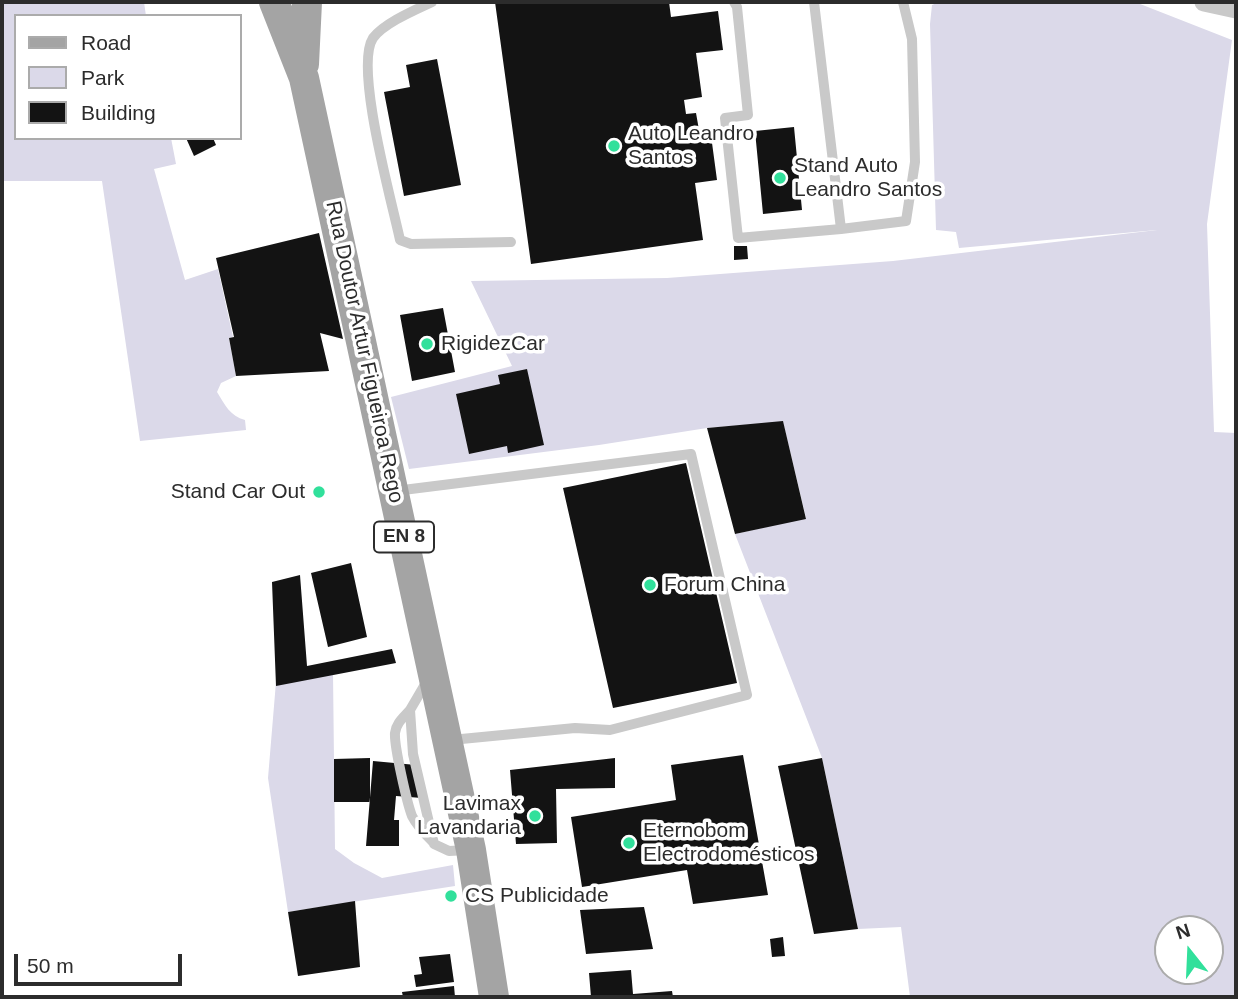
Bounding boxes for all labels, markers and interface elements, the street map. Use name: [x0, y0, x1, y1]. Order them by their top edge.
legend: [14, 14, 242, 140]
text: Road: [81, 31, 131, 54]
text: Park: [81, 66, 124, 89]
text: Building: [81, 101, 156, 124]
place label: Auto Leandro Santos: [628, 121, 754, 171]
marker: Auto Leandro Santos: [606, 138, 622, 154]
place label: Stand Auto Leandro Santos: [794, 153, 942, 203]
marker: Stand Auto Leandro Santos: [772, 170, 788, 186]
street label: Rua Doutor Artur Figueiroa Rego: [320, 199, 408, 505]
place label: RigidezCar: [441, 331, 545, 357]
marker: RigidezCar: [419, 336, 435, 352]
place label: Stand Car Out: [171, 479, 305, 505]
marker: Stand Car Out: [311, 484, 327, 500]
road number: EN 8: [374, 522, 434, 552]
place label: Forum China: [664, 572, 785, 598]
marker: Forum China: [642, 577, 658, 593]
place label: Lavimax Lavandaria: [417, 791, 521, 841]
marker: Lavimax Lavandaria: [527, 808, 543, 824]
place label: Eternobom Electrodomésticos: [643, 818, 815, 868]
marker: Eternobom Electrodomésticos: [621, 835, 637, 851]
place label: CS Publicidade: [465, 883, 609, 909]
marker: CS Publicidade: [443, 888, 459, 904]
north arrow: [1154, 915, 1224, 985]
text: N: [1173, 919, 1193, 944]
scale bar: [18, 940, 186, 984]
text: 50 m: [27, 954, 74, 977]

